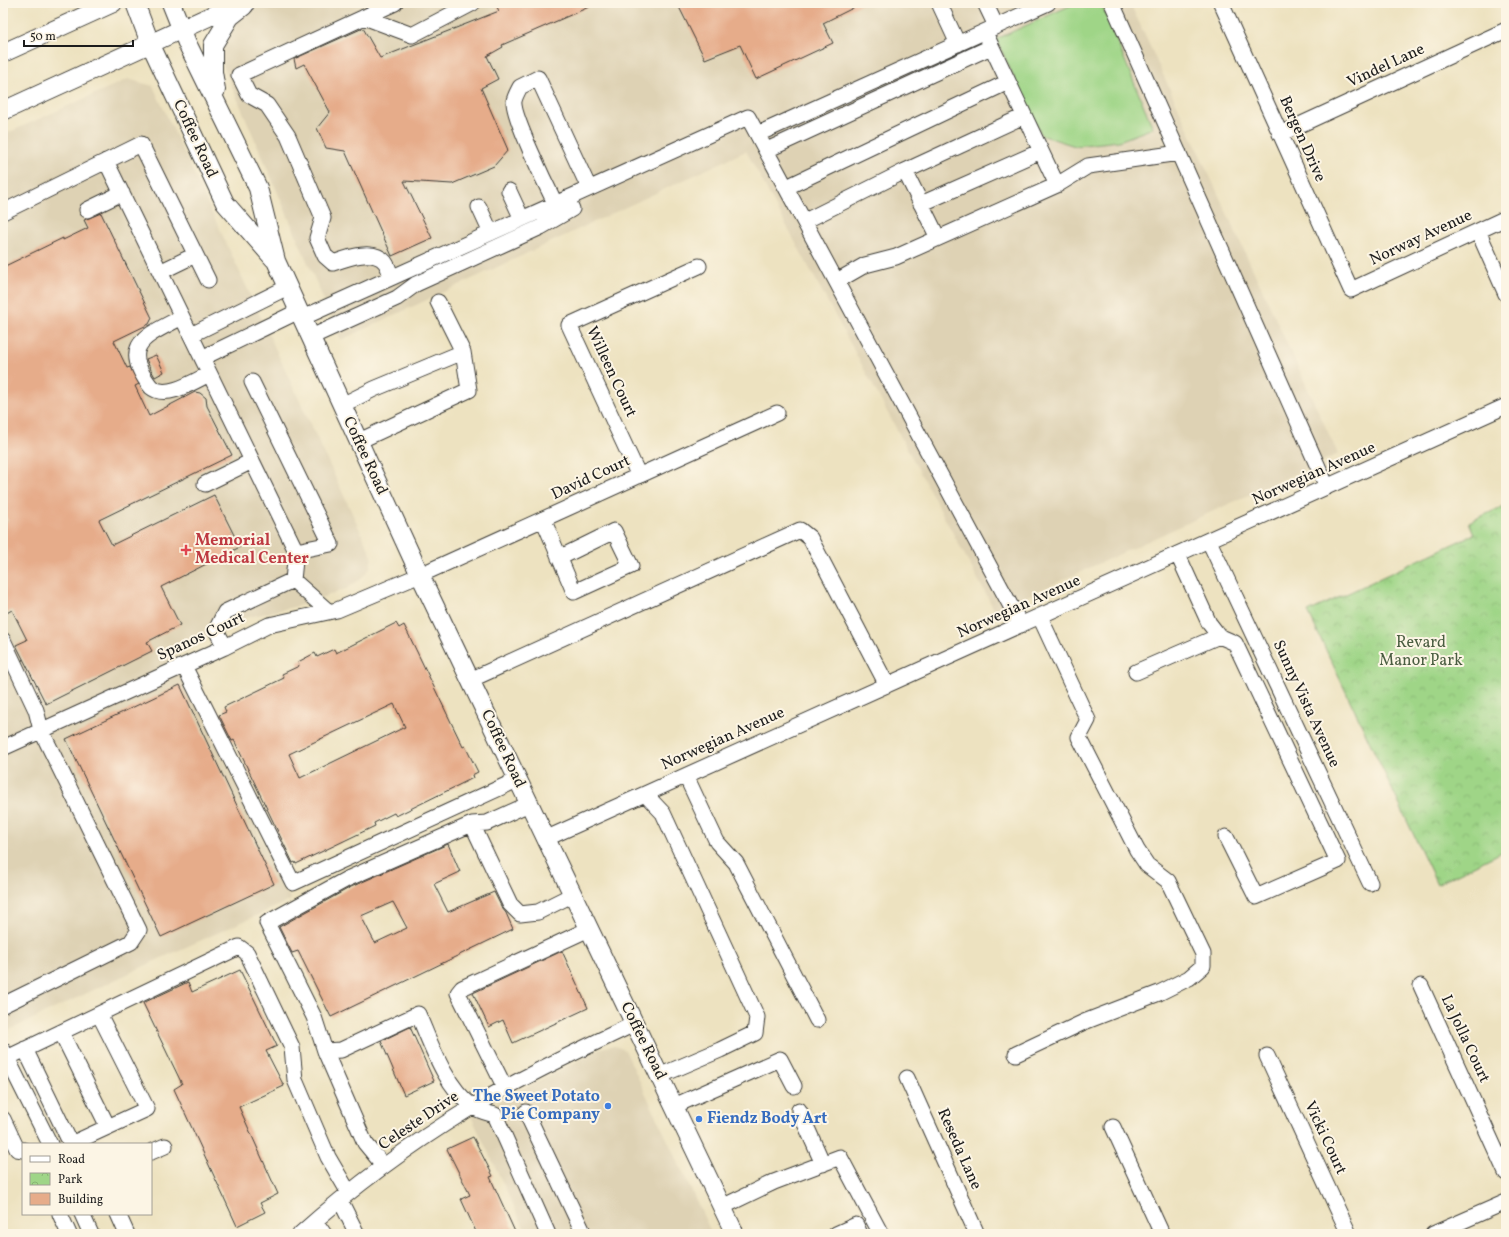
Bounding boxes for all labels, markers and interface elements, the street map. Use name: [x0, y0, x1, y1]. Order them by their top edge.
scale bar: [24, 22, 133, 48]
text: 50 m: [30, 29, 56, 45]
street label: Vindel Lane: [1344, 38, 1428, 94]
street label: Bergen Drive: [1273, 93, 1331, 185]
street label: Coffee Road: [167, 96, 223, 182]
street label: Norway Avenue: [1366, 205, 1476, 271]
street label: Willeen Court: [580, 323, 642, 421]
street label: Coffee Road: [337, 413, 393, 499]
street label: Norwegian Avenue: [1249, 437, 1379, 511]
street label: David Court: [548, 450, 634, 506]
place label: Memorial Medical Center: [195, 530, 309, 570]
marker: Memorial Medical Center: [180, 544, 192, 556]
street label: Norwegian Avenue: [954, 570, 1084, 644]
street label: Spanos Court: [154, 607, 249, 667]
park label: Revard Manor Park: [1379, 632, 1463, 672]
street label: Sunny Vista Avenue: [1267, 637, 1345, 771]
street label: Norwegian Avenue: [658, 702, 788, 776]
street label: Coffee Road: [475, 706, 531, 792]
street label: La Jolla Court: [1435, 991, 1495, 1087]
street label: Coffee Road: [615, 998, 671, 1084]
street label: Celeste Drive: [374, 1086, 464, 1156]
place label: The Sweet Potato Pie Company: [473, 1086, 600, 1126]
street label: Vicki Court: [1298, 1098, 1352, 1179]
marker: The Sweet Potato Pie Company: [603, 1101, 613, 1111]
street label: Reseda Lane: [931, 1105, 987, 1193]
place label: Fiendz Body Art: [707, 1108, 827, 1130]
marker: Fiendz Body Art: [694, 1114, 704, 1124]
legend: [22, 1143, 152, 1215]
text: Road: [58, 1152, 85, 1168]
text: Park: [58, 1172, 83, 1188]
text: Building: [58, 1192, 103, 1208]

